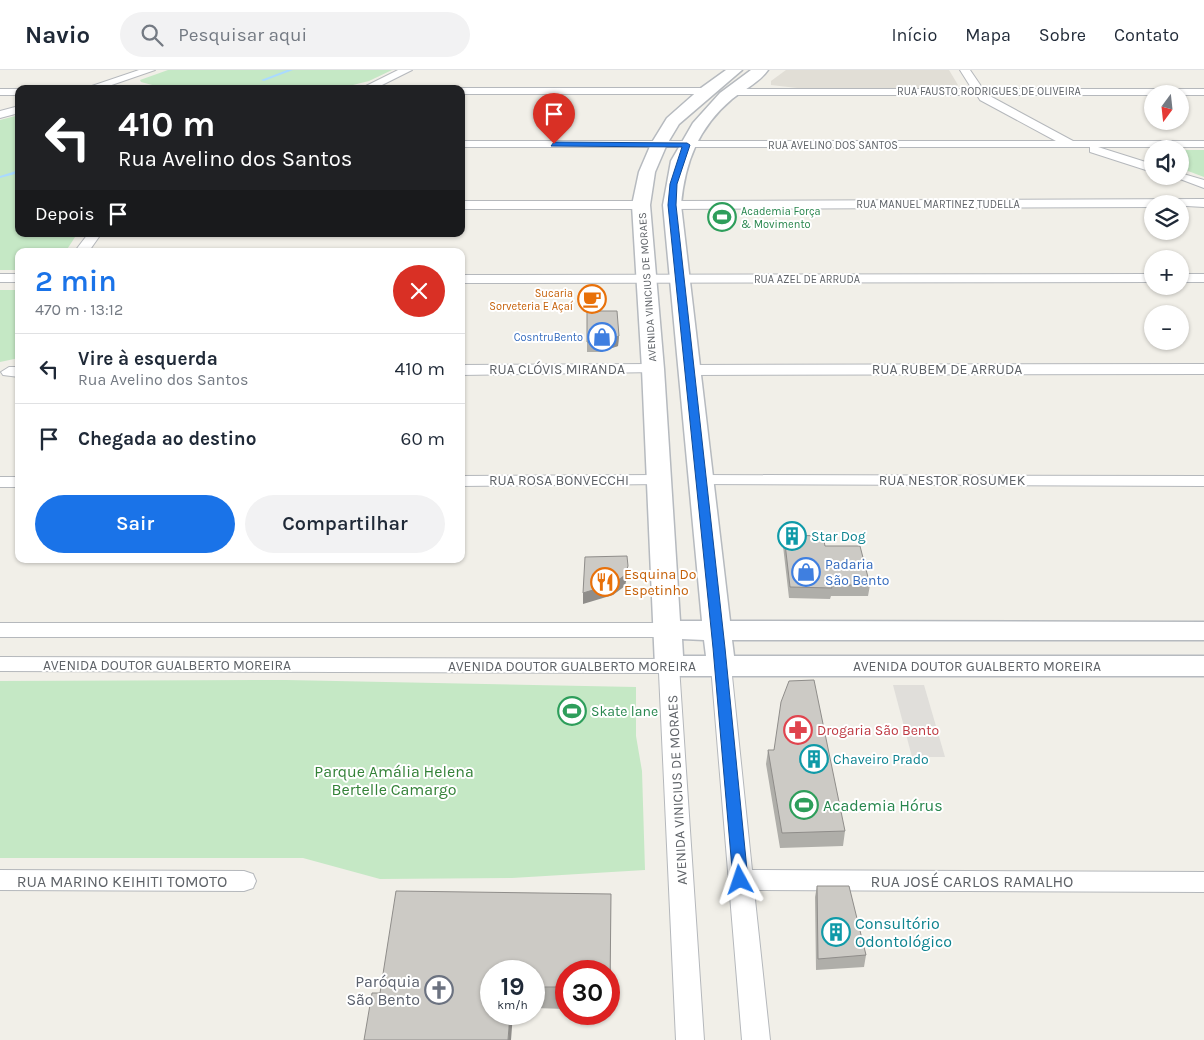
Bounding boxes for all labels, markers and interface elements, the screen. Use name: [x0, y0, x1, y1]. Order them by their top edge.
search box: [120, 12, 470, 57]
text: Navio: [25, 21, 90, 49]
icon: search: [138, 21, 166, 49]
text: Pesquisar aqui: [178, 24, 307, 46]
text: Início: [891, 24, 937, 46]
text: Mapa: [965, 24, 1011, 46]
text: Sobre: [1039, 24, 1086, 46]
text: Contato: [1114, 24, 1179, 46]
street label: RUA FAUSTO RODRIGUES DE OLIVEIRA: [897, 85, 1082, 98]
north arrow: [1144, 85, 1189, 130]
map controls: [1144, 85, 1189, 350]
pin: [533, 93, 575, 144]
icon: arrive: [540, 100, 568, 128]
text: 410 m: [118, 104, 216, 145]
icon: left: [35, 105, 100, 170]
street label: RUA AVELINO DOS SANTOS: [768, 139, 898, 152]
button: sound: [1144, 140, 1189, 185]
text: Rua Avelino dos Santos: [118, 146, 352, 172]
button: layers: [1144, 195, 1189, 240]
street label: RUA MANUEL MARTINEZ TUDELLA: [856, 198, 1021, 211]
icon: arrive: [104, 200, 132, 228]
sports icon: Academia Força & Movimento: [707, 202, 737, 232]
text: Depois: [35, 203, 94, 225]
place label: Academia Força & Movimento: [741, 205, 821, 231]
street label: AVENIDA VINICIUS DE MORAES: [636, 212, 659, 362]
button: +: [1144, 250, 1189, 295]
text: 2 min: [35, 263, 117, 299]
button: close: [393, 265, 445, 317]
street label: RUA AZEL DE ARRUDA: [754, 273, 861, 286]
cafe icon: Sucaria Sorveteria E Açaí: [577, 284, 607, 314]
place label: Sucaria Sorveteria E Açaí: [489, 287, 574, 313]
text: 470 m · 13:12: [35, 300, 123, 319]
button: −: [1144, 305, 1189, 350]
shop icon: CosntruBento: [587, 322, 617, 352]
place label: CosntruBento: [514, 331, 583, 344]
text: Vire à esquerda: [78, 348, 218, 370]
icon: left: [35, 355, 63, 383]
text: 410 m: [395, 358, 445, 380]
street label: RUA CLÓVIS MIRANDA: [489, 361, 625, 378]
street label: RUA RUBEM DE ARRUDA: [872, 361, 1022, 378]
text: Rua Avelino dos Santos: [78, 370, 248, 389]
icon: arrive: [35, 425, 63, 453]
text: Chegada ao destino: [78, 428, 256, 450]
text: 60 m: [401, 428, 445, 450]
street label: RUA ROSA BONVECCHI: [489, 472, 629, 489]
street label: RUA NESTOR ROSUMEK: [879, 472, 1026, 489]
button: Sair: [35, 495, 235, 553]
button: Compartilhar: [245, 495, 445, 553]
building icon: Star Dog: [777, 521, 807, 551]
place label: Star Dog: [811, 528, 866, 545]
place label: Padaria São Bento: [825, 556, 889, 589]
shop icon: Padaria São Bento: [791, 557, 821, 587]
place label: Esquina Do Espetinho: [624, 566, 696, 599]
restaurant icon: Esquina Do Espetinho: [590, 567, 620, 597]
street label: AVENIDA DOUTOR GUALBERTO MOREIRA: [43, 657, 291, 674]
street label: AVENIDA DOUTOR GUALBERTO MOREIRA: [448, 658, 696, 675]
street label: AVENIDA DOUTOR GUALBERTO MOREIRA: [853, 658, 1101, 675]
street label: AVENIDA VINICIUS DE MORAES: [664, 694, 691, 886]
sports icon: Skate lane: [557, 696, 587, 726]
place label: Skate lane: [591, 703, 658, 720]
pharmacy icon: Drogaria São Bento: [783, 715, 813, 745]
place label: Drogaria São Bento: [817, 722, 939, 739]
building icon: Chaveiro Prado: [799, 744, 829, 774]
place label: Chaveiro Prado: [833, 751, 929, 768]
park label: Parque Amália Helena Bertelle Camargo: [314, 762, 474, 799]
sports icon: Academia Hórus: [789, 790, 819, 820]
place label: Academia Hórus: [823, 796, 943, 815]
position arrow: [713, 853, 765, 905]
street label: RUA MARINO KEIHITI TOMOTO: [17, 872, 227, 891]
street label: RUA JOSÉ CARLOS RAMALHO: [871, 872, 1073, 891]
place label: Consultório Odontológico: [855, 914, 952, 951]
building icon: Consultório Odontológico: [821, 917, 851, 947]
speed limit sign: 30: [555, 960, 620, 1025]
place label: Paróquia São Bento: [346, 972, 420, 1009]
text: 19: [500, 972, 525, 1001]
church icon: Paróquia São Bento: [424, 975, 454, 1005]
text: km/h: [497, 998, 528, 1012]

